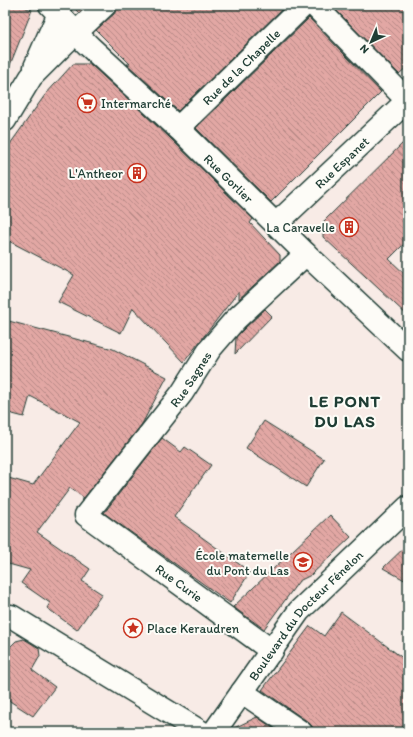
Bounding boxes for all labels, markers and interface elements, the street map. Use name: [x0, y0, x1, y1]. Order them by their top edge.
north arrow: [351, 22, 391, 62]
street label: Rue de la Chapelle: [199, 25, 283, 108]
text: N: [357, 42, 372, 56]
supermarket icon: Intermarché: [76, 92, 98, 114]
place label: Intermarché: [101, 96, 171, 111]
street label: Rue Espanet: [311, 133, 372, 191]
street label: Rue Gorlier: [201, 151, 257, 206]
building icon: L'Antheor: [126, 162, 148, 184]
place label: L'Antheor: [69, 166, 124, 181]
building icon: La Caravelle: [338, 216, 360, 238]
place label: La Caravelle: [266, 220, 335, 235]
street label: Rue Sagnes: [166, 348, 214, 410]
district label: LE PONT DU LAS: [309, 391, 381, 431]
street label: Boulevard du Docteur Fénelon: [245, 547, 366, 683]
place label: École maternelle du Pont du Las: [195, 548, 289, 578]
school or university icon: École maternelle du Pont du Las: [292, 551, 314, 573]
street label: Rue Curie: [153, 561, 205, 605]
place icon: Place Keraudren: [122, 617, 144, 639]
place label: Place Keraudren: [147, 621, 240, 636]

